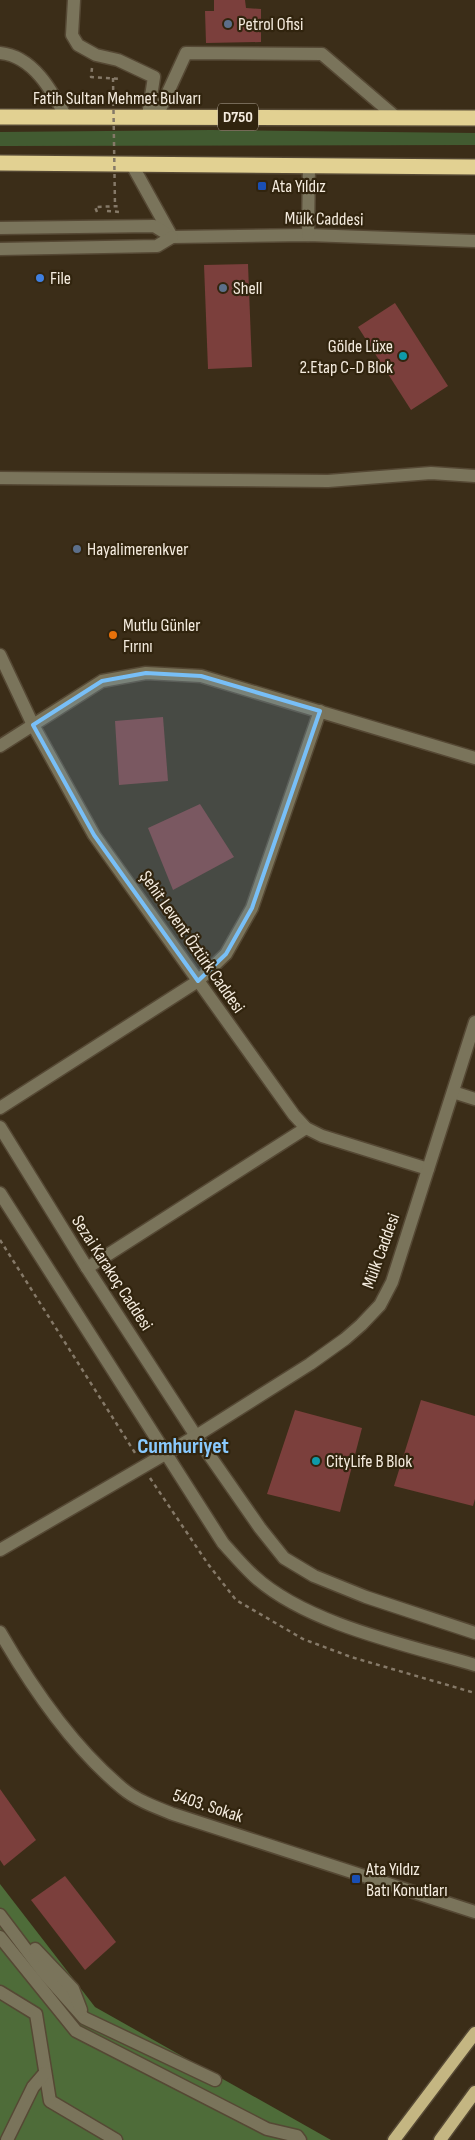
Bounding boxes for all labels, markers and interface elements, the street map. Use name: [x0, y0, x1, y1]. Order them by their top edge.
place label: Petrol Ofisi: [238, 14, 303, 35]
marker: Petrol Ofisi: [222, 18, 234, 30]
street label: Fatih Sultan Mehmet Bulvarı: [33, 88, 201, 109]
road number: D750: [218, 104, 258, 130]
place label: Ata Yıldız: [271, 176, 326, 197]
marker: Ata Yıldız: [256, 180, 268, 192]
street label: Mülk Caddesi: [284, 208, 364, 230]
place label: File: [50, 268, 71, 289]
marker: File: [34, 272, 46, 284]
place label: Shell: [233, 278, 262, 299]
marker: Shell: [217, 282, 229, 294]
place label: Gölde Lüxe 2.Etap C-D Blok: [299, 336, 393, 378]
marker: Gölde Lüxe 2.Etap C-D Blok: [397, 350, 409, 362]
place label: Hayalimerenkver: [87, 539, 188, 560]
marker: Hayalimerenkver: [71, 543, 83, 555]
place label: Mutlu Günler Fırını: [123, 615, 200, 657]
marker: Mutlu Günler Fırını: [107, 629, 119, 641]
street label: Şehit Levent Öztürk Caddesi: [135, 867, 249, 1017]
street label: Mülk Caddesi: [358, 1210, 404, 1292]
street label: Sezai Karakoç Caddesi: [67, 1212, 157, 1334]
district label: Cumhuriyet: [137, 1433, 229, 1460]
place label: CityLife B Blok: [326, 1451, 412, 1472]
marker: CityLife B Blok: [310, 1455, 322, 1467]
street label: 5403. Sokak: [170, 1785, 246, 1827]
place label: Ata Yıldız Batı Konutları: [365, 1859, 448, 1901]
marker: Ata Yıldız Batı Konutları: [350, 1873, 362, 1885]

